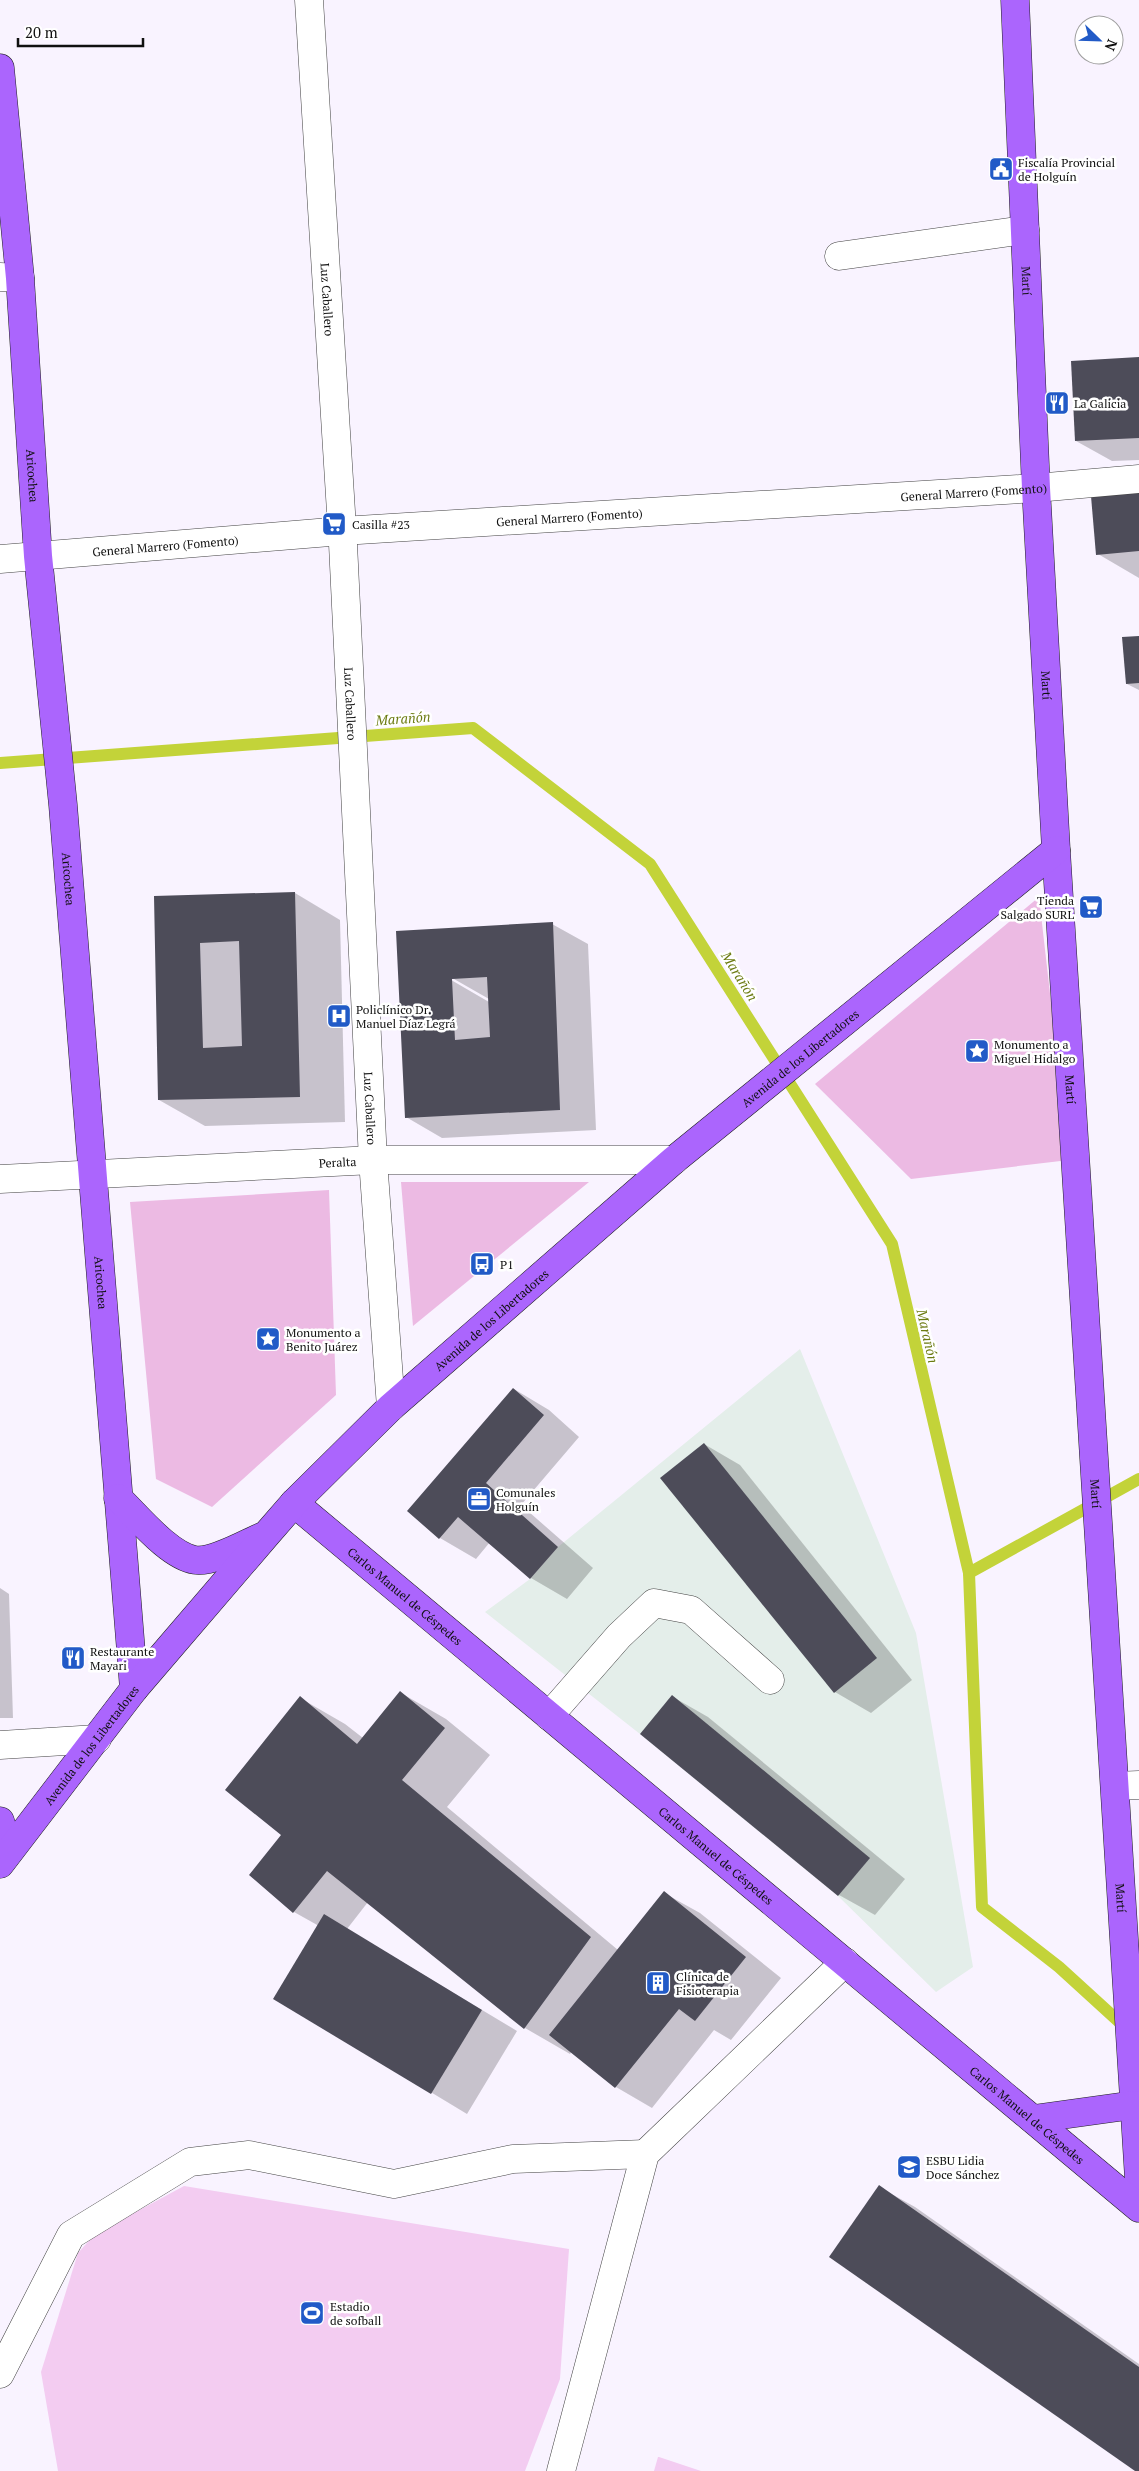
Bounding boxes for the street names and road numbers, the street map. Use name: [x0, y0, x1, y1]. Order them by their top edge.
street label: Luz Caballero: [318, 262, 338, 337]
street label: Martí: [1019, 266, 1035, 296]
street label: Aricochea: [24, 449, 42, 503]
street label: General Marrero (Fomento): [900, 480, 1047, 504]
street label: General Marrero (Fomento): [496, 505, 643, 529]
street label: General Marrero (Fomento): [92, 532, 239, 559]
street label: Luz Caballero: [342, 667, 360, 741]
street label: Martí: [1039, 670, 1055, 701]
street label: Aricochea: [59, 852, 79, 906]
street label: Avenida de los Libertadores: [738, 1006, 862, 1110]
street label: Luz Caballero: [361, 1071, 380, 1146]
street label: Martí: [1063, 1075, 1079, 1105]
street label: Peralta: [318, 1153, 357, 1170]
street label: Aricochea: [92, 1256, 111, 1310]
street label: Avenida de los Libertadores: [431, 1266, 551, 1374]
street label: Martí: [1088, 1479, 1105, 1509]
street label: Carlos Manuel de Céspedes: [345, 1544, 466, 1648]
street label: Avenida de los Libertadores: [41, 1682, 142, 1808]
street label: Carlos Manuel de Céspedes: [656, 1803, 777, 1908]
street label: Martí: [1113, 1883, 1130, 1913]
street label: Carlos Manuel de Céspedes: [967, 2063, 1088, 2167]

